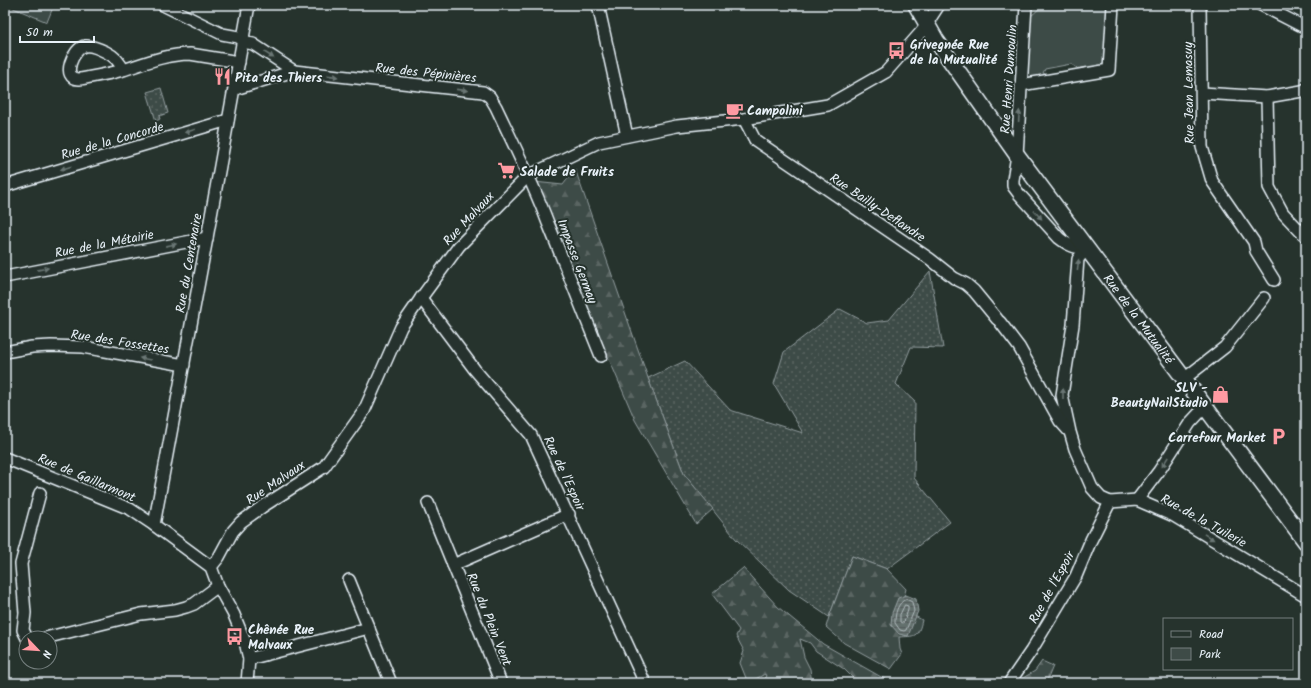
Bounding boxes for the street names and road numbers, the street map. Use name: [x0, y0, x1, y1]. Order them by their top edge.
street label: Rue Henri Dumoulin: [995, 24, 1024, 134]
street label: Rue Jean Lemasuy: [1178, 41, 1201, 144]
street label: Rue des Pépinières: [374, 58, 478, 89]
street label: Rue de la Concorde: [59, 117, 166, 166]
street label: Rue Bailly-Deflandre: [825, 168, 929, 248]
street label: Rue Malvaux: [438, 187, 500, 251]
street label: Rue du Centenaire: [170, 212, 209, 315]
street label: Impasse Germay: [551, 216, 603, 308]
street label: Rue de la Métairie: [53, 225, 156, 264]
street label: Rue de la Mutualité: [1097, 270, 1179, 370]
street label: Rue des Fossettes: [69, 324, 171, 361]
street label: Rue de l'Espoir: [537, 433, 590, 515]
street label: Rue de Gaillarmont: [34, 448, 140, 509]
street label: Rue Malvaux: [242, 455, 310, 511]
street label: Rue de la Tuilerie: [1156, 489, 1250, 554]
street label: Rue de l'Espoir: [1024, 547, 1081, 628]
street label: Rue du Plein Vent: [460, 570, 517, 670]

